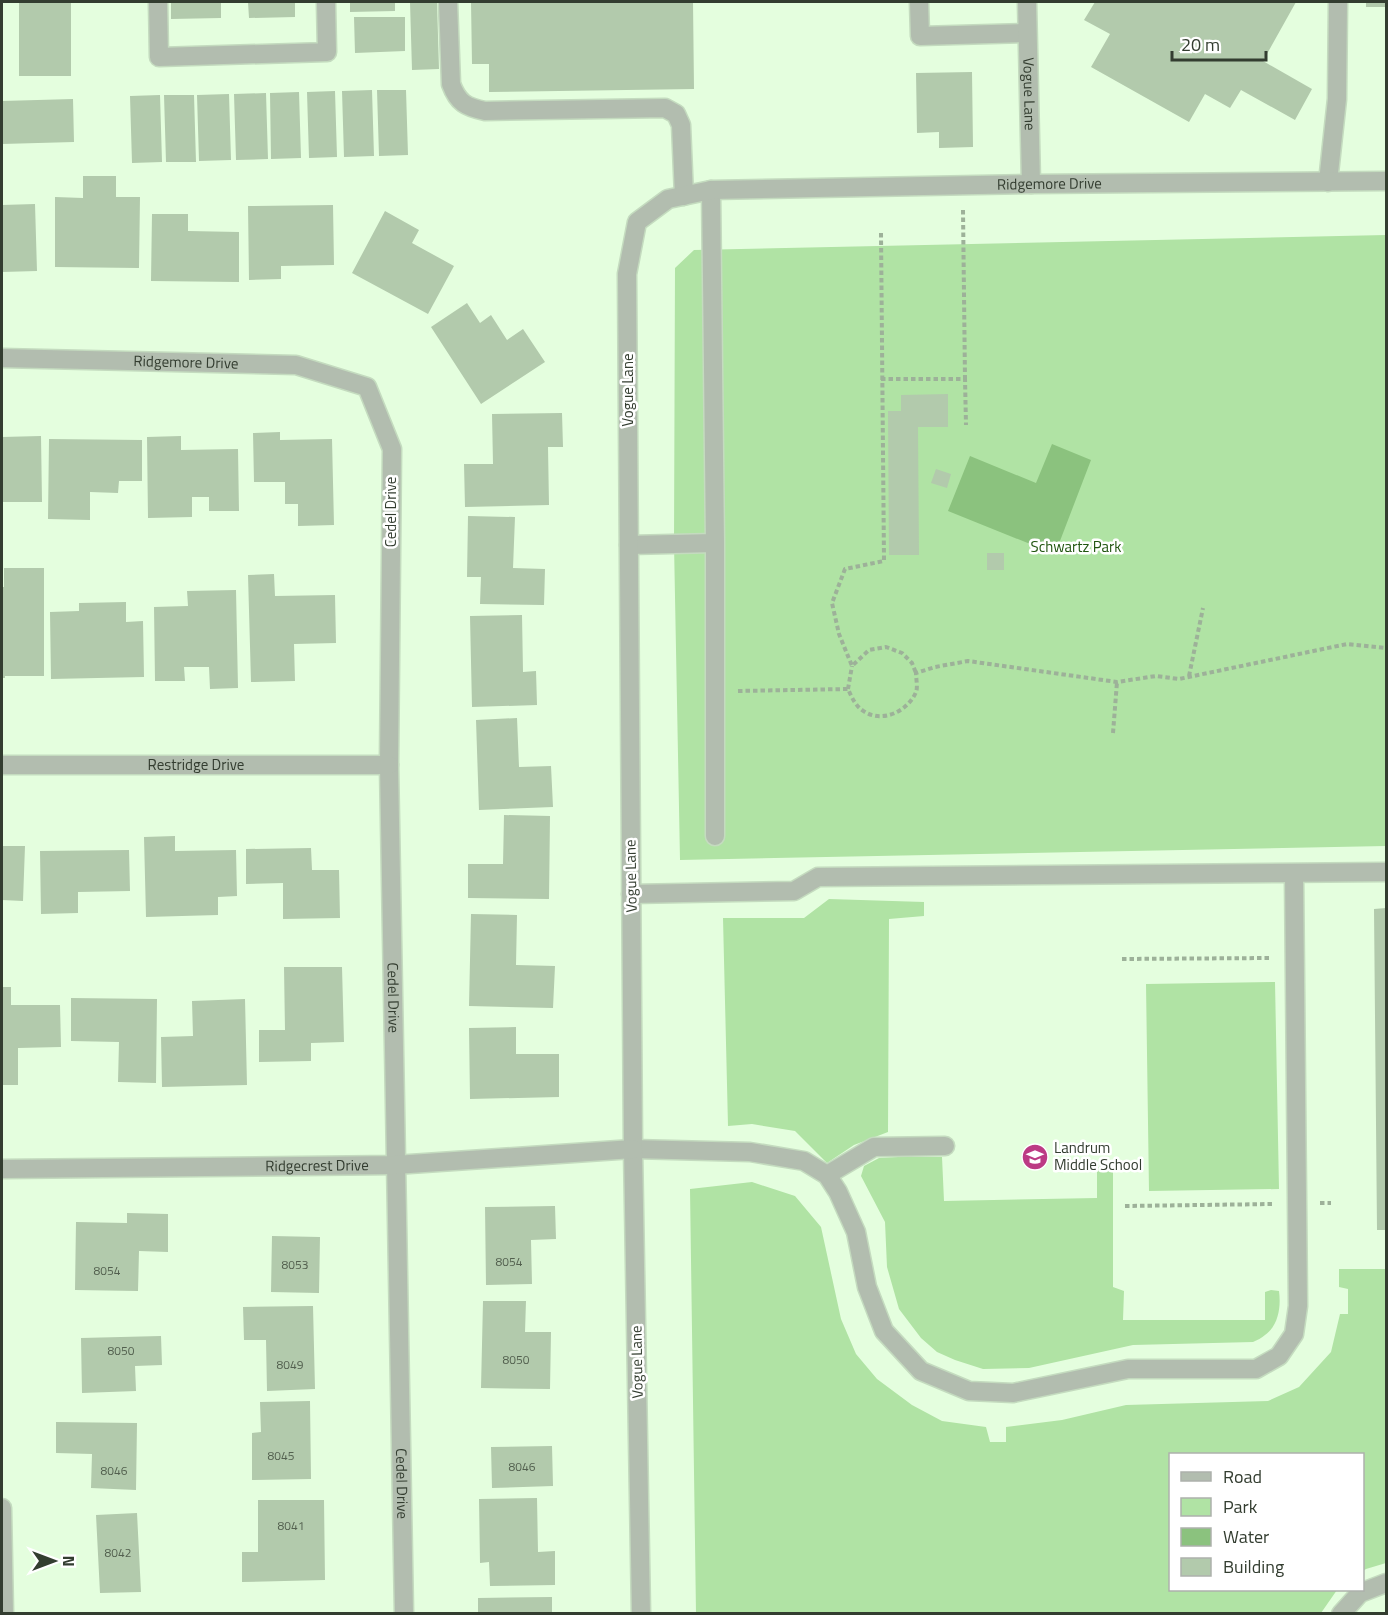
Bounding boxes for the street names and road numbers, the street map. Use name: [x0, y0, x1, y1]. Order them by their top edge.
street label: Vogue Lane: [1017, 57, 1042, 131]
street label: Ridgemore Drive: [997, 171, 1102, 196]
street label: Ridgemore Drive: [133, 349, 239, 375]
street label: Vogue Lane: [616, 353, 639, 427]
street label: Cedel Drive: [379, 477, 402, 547]
street label: Restridge Drive: [148, 753, 244, 776]
street label: Vogue Lane: [618, 839, 643, 913]
street label: Cedel Drive: [381, 962, 406, 1033]
street label: Ridgecrest Drive: [265, 1153, 369, 1177]
street label: Vogue Lane: [624, 1325, 649, 1399]
street label: Cedel Drive: [390, 1448, 414, 1519]

